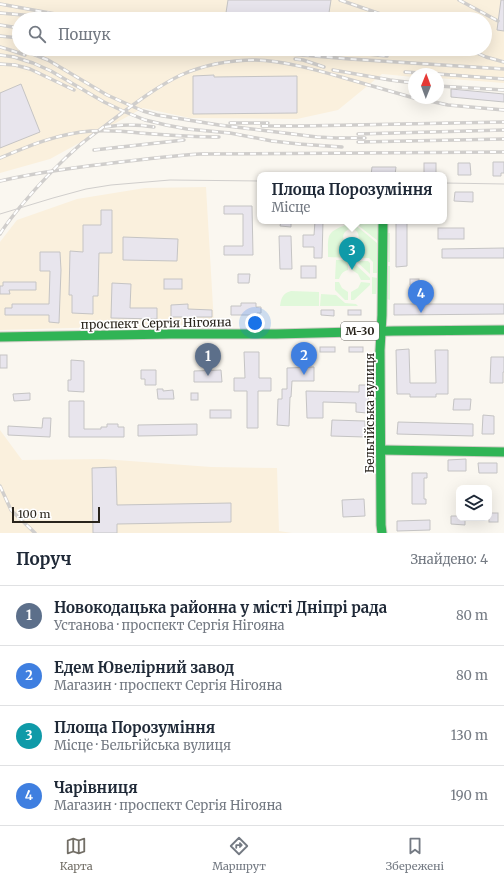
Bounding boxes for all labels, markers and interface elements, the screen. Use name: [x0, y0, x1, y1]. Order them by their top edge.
search box: [12, 12, 492, 56]
icon: search: [26, 23, 48, 45]
text: Пошук: [58, 25, 111, 44]
north arrow: [408, 68, 444, 104]
popup: [257, 172, 447, 224]
text: Площа Порозуміння: [271, 180, 433, 199]
text: Місце: [271, 199, 310, 216]
pin: 3: [339, 237, 365, 270]
pin: 4: [408, 280, 434, 313]
your location: [245, 313, 265, 333]
street label: проспект Сергія Нігояна: [81, 314, 232, 332]
road number: М-30: [341, 322, 379, 340]
pin: 2: [291, 342, 317, 375]
pin: 1: [195, 343, 221, 376]
street label: Бельгійська вулиця: [362, 353, 377, 473]
map controls: [456, 485, 492, 521]
button: layers: [456, 485, 492, 521]
scale bar: [12, 505, 100, 524]
text: 100 m: [18, 507, 50, 521]
text: Поруч: [16, 548, 72, 570]
text: Знайдено: 4: [410, 551, 488, 568]
text: Новокодацька районна у місті Дніпрі рада: [54, 598, 387, 617]
text: 1: [26, 607, 32, 624]
text: 80 m: [456, 607, 488, 624]
text: Установа · проспект Сергія Нігояна: [54, 617, 285, 634]
text: Едем Ювелірний завод: [54, 658, 234, 677]
text: 2: [25, 667, 33, 684]
text: 80 m: [456, 667, 488, 684]
text: Магазин · проспект Сергія Нігояна: [54, 677, 282, 694]
text: Площа Порозуміння: [54, 718, 215, 737]
text: 3: [25, 727, 33, 744]
text: 130 m: [451, 727, 488, 744]
text: Місце · Бельгійська вулиця: [54, 737, 231, 754]
text: Чарівниця: [54, 778, 138, 797]
text: 4: [25, 787, 33, 804]
text: 190 m: [451, 787, 488, 804]
text: Магазин · проспект Сергія Нігояна: [54, 797, 282, 814]
tab: Карта: [60, 835, 93, 873]
tab: Маршрут: [212, 835, 266, 873]
tab: Збережені: [386, 835, 444, 873]

